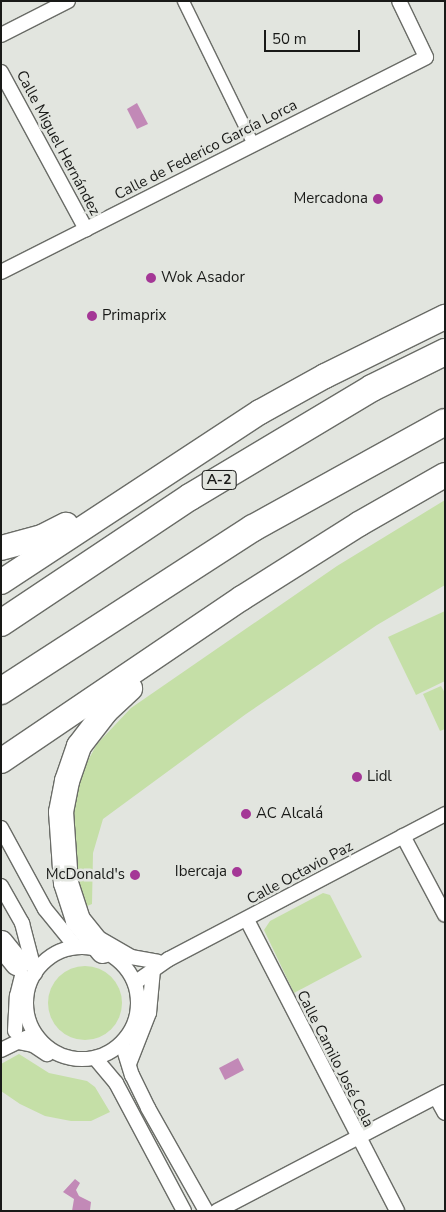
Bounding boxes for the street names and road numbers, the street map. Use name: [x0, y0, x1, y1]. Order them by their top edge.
street label: Calle Miguel Hernández: [12, 67, 104, 219]
street label: Calle de Federico García Lorca: [112, 96, 300, 204]
road number: A-2: [202, 468, 236, 492]
street label: Calle Octavio Paz: [244, 837, 356, 909]
street label: Calle Camilo José Cela: [293, 988, 377, 1130]

